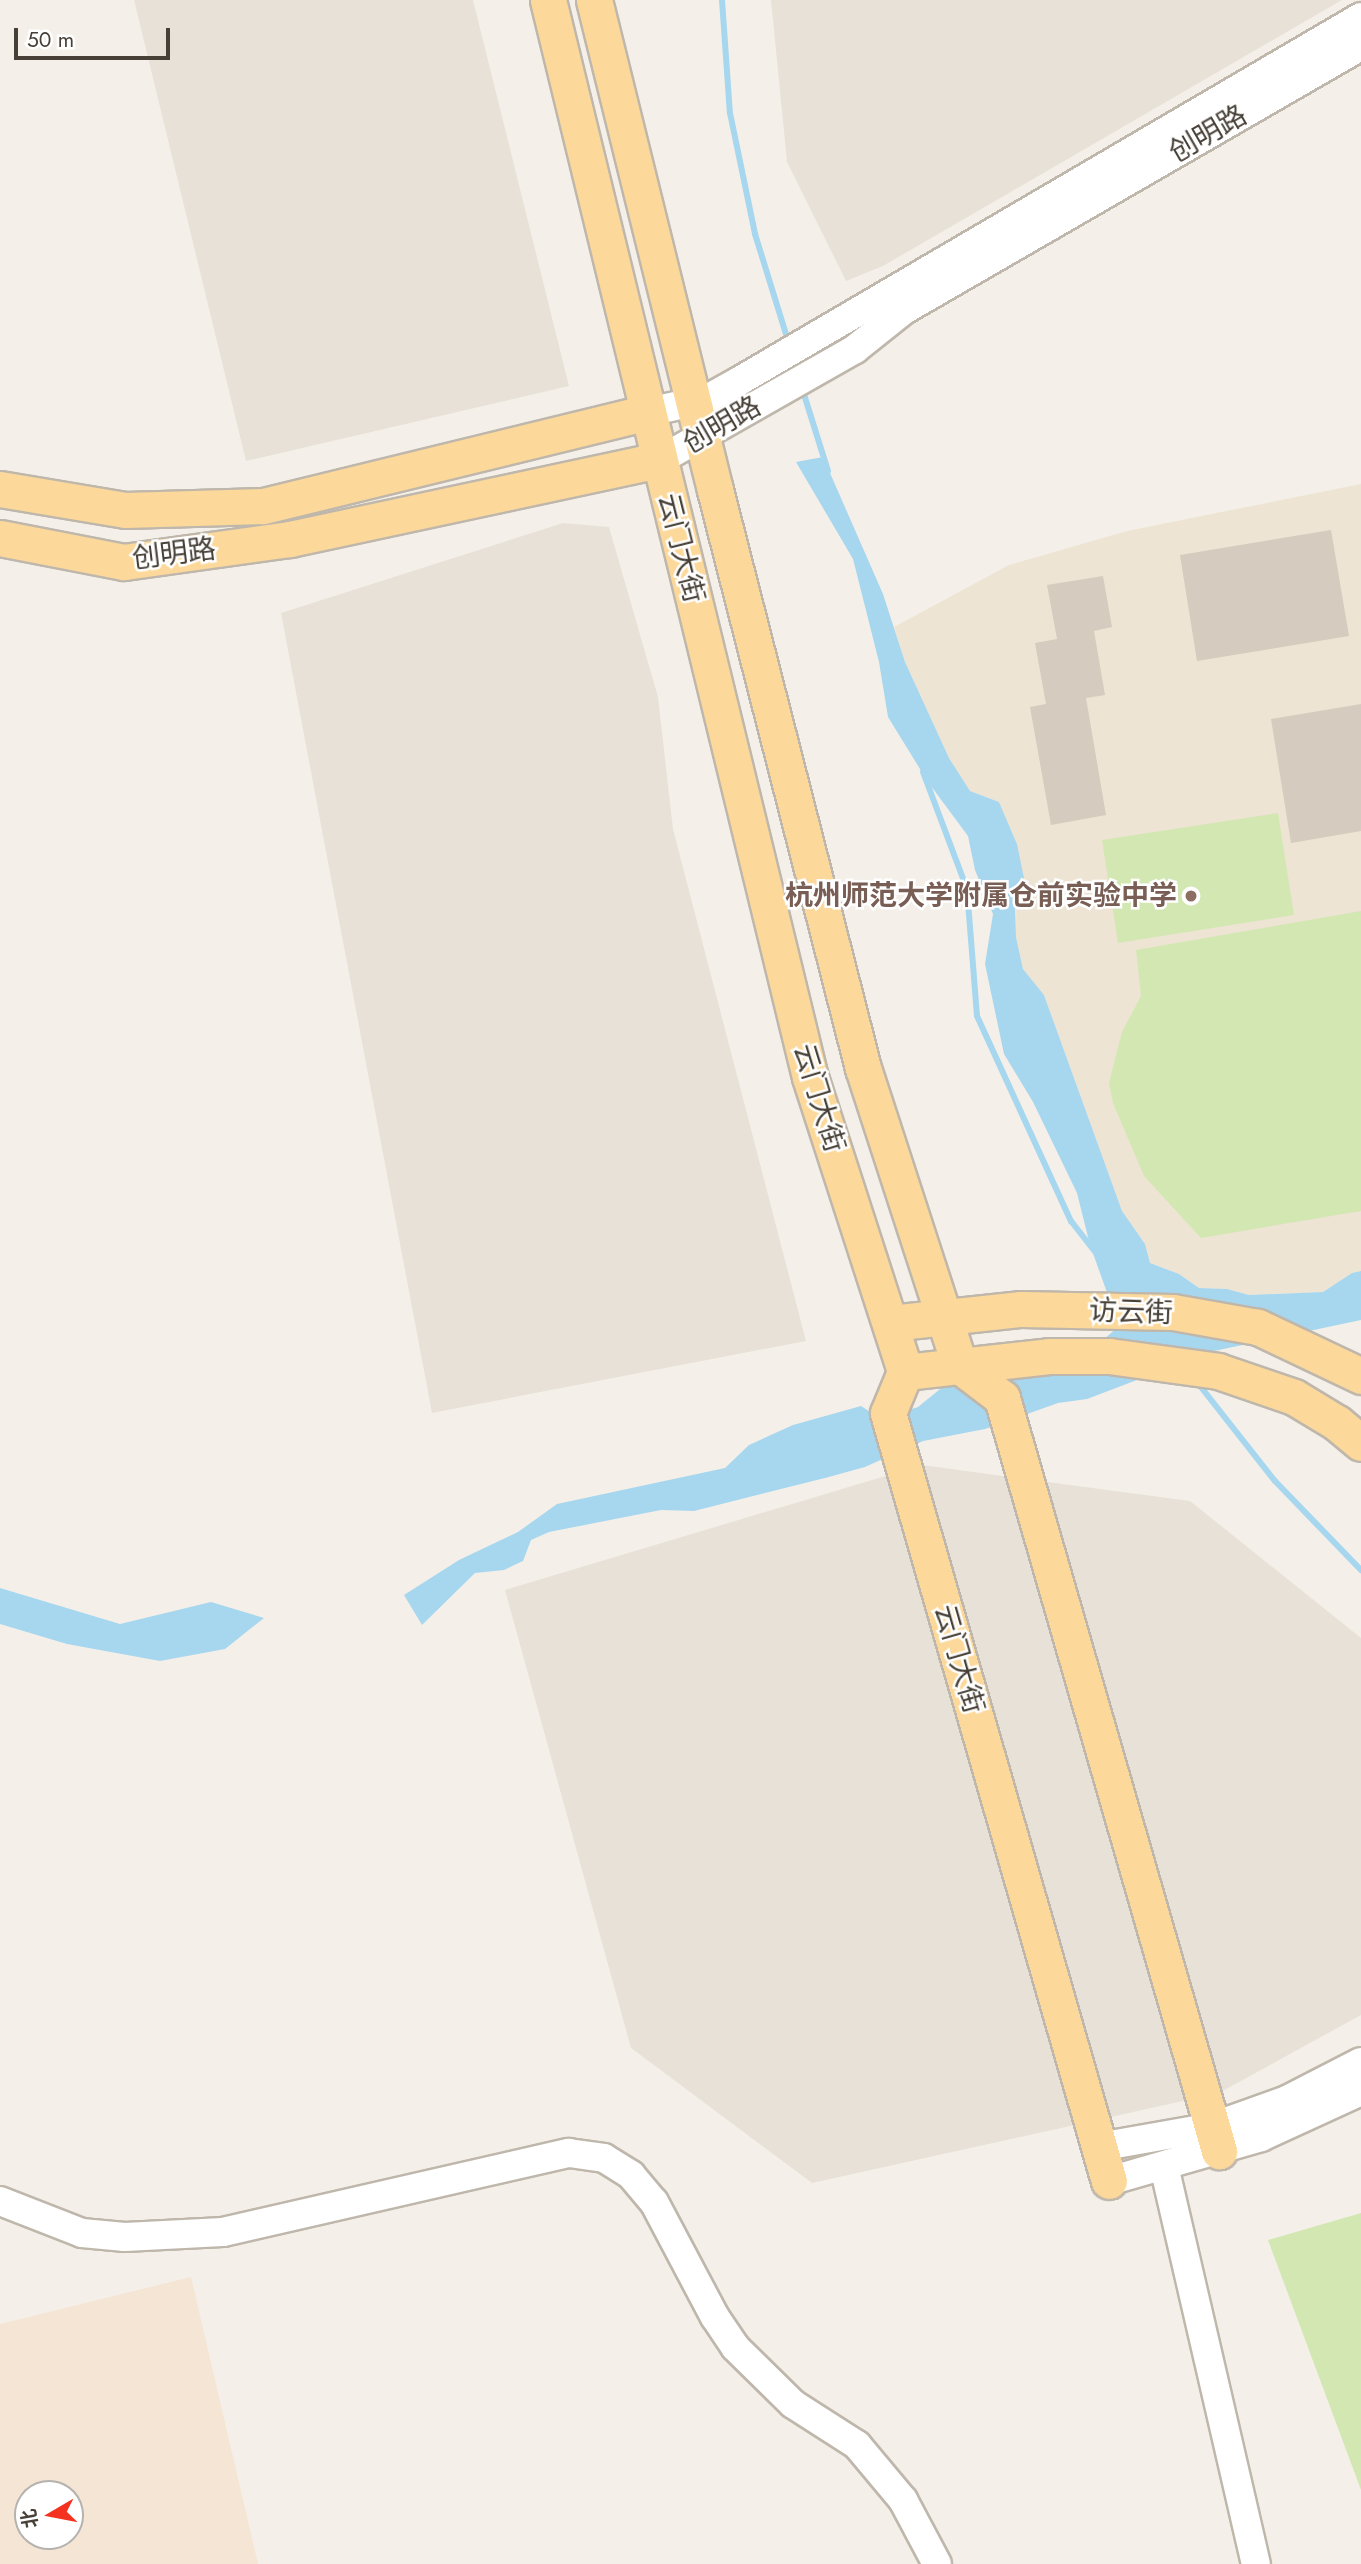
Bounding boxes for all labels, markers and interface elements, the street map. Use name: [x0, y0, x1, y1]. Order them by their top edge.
scale bar: [18, 14, 173, 58]
text: 50 m: [27, 25, 74, 55]
street label: 创明路: [1163, 98, 1253, 170]
street label: 创明路: [677, 389, 767, 461]
street label: 云门大街: [651, 490, 711, 606]
street label: 创明路: [130, 532, 218, 576]
place label: 杭州师范大学附属仓前实验中学: [785, 879, 1177, 913]
marker: 杭州师范大学附属仓前实验中学: [1183, 888, 1199, 904]
street label: 云门大街: [787, 1040, 851, 1156]
street label: 访云街: [1088, 1294, 1174, 1330]
street label: 云门大街: [927, 1601, 991, 1717]
north arrow: [14, 2480, 84, 2550]
text: 北: [15, 2507, 45, 2530]

